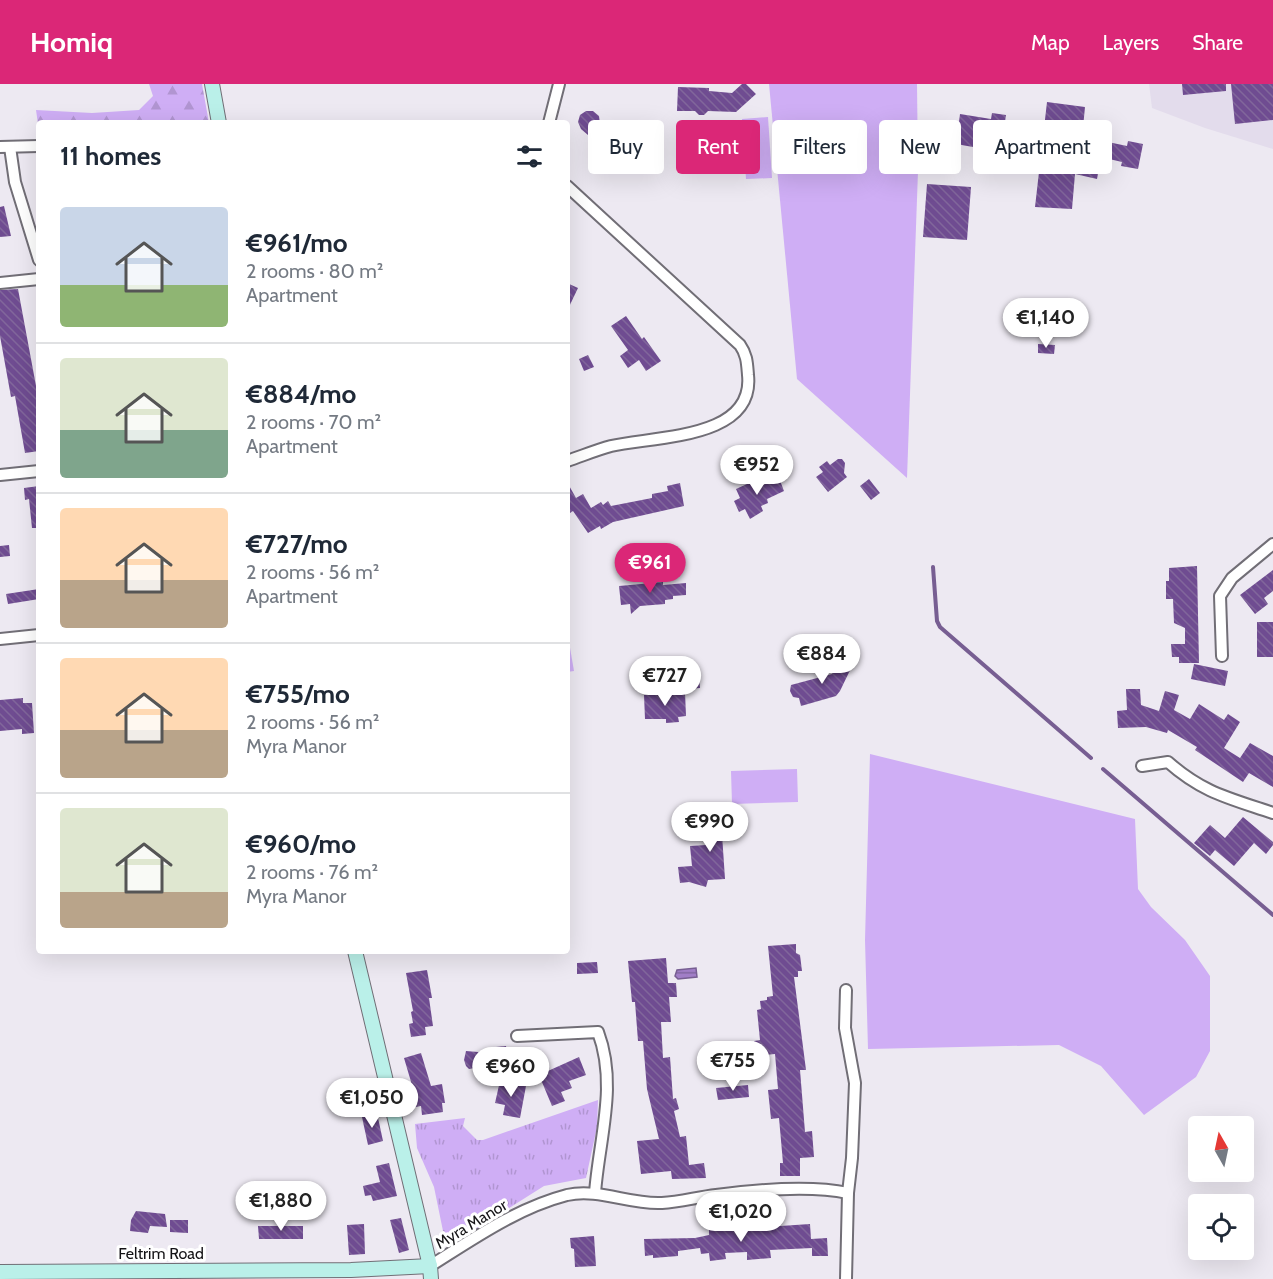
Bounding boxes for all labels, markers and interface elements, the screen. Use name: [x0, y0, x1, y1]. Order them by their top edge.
text: Homiq: [30, 25, 113, 59]
text: Map: [1031, 30, 1070, 55]
text: Layers: [1103, 30, 1159, 55]
text: Share: [1192, 30, 1243, 55]
chip: Buy: [588, 120, 664, 174]
chip: Rent: [676, 120, 760, 174]
chip: Filters: [772, 120, 867, 174]
chip: New: [879, 120, 961, 174]
chip: Apartment: [973, 120, 1112, 174]
text: 11 homes: [60, 140, 161, 172]
icon: filters: [513, 140, 546, 173]
text: €961/mo: [246, 227, 348, 259]
icon: home: [108, 231, 180, 303]
text: 2 rooms · 80 m²: [246, 259, 383, 283]
text: Apartment: [246, 283, 338, 307]
pin: €1,140: [997, 298, 1095, 349]
text: €1,140: [1017, 305, 1075, 329]
text: €884/mo: [246, 378, 356, 410]
icon: home: [108, 382, 180, 454]
text: 2 rooms · 70 m²: [246, 410, 381, 434]
text: Apartment: [246, 434, 338, 458]
pin: €952: [721, 445, 793, 496]
text: €952: [734, 452, 780, 476]
text: €727/mo: [246, 528, 348, 560]
icon: home: [108, 532, 180, 604]
pin: €961: [614, 543, 686, 594]
text: €961: [629, 550, 671, 574]
text: 2 rooms · 56 m²: [246, 560, 379, 584]
text: Apartment: [246, 584, 338, 608]
pin: €884: [786, 634, 858, 685]
text: €884: [797, 641, 847, 665]
pin: €727: [629, 656, 701, 707]
text: €727: [643, 663, 687, 687]
text: €755/mo: [246, 678, 350, 710]
icon: home: [108, 682, 180, 754]
text: 2 rooms · 56 m²: [246, 710, 379, 734]
text: Myra Manor: [246, 734, 346, 758]
pin: €990: [674, 802, 746, 853]
text: €990: [685, 809, 735, 833]
text: €960/mo: [246, 828, 356, 860]
icon: home: [108, 832, 180, 904]
text: 2 rooms · 76 m²: [246, 860, 378, 884]
text: Myra Manor: [246, 884, 346, 908]
pin: €755: [697, 1041, 769, 1092]
pin: €960: [475, 1047, 547, 1098]
text: €755: [711, 1048, 755, 1072]
text: €960: [486, 1054, 536, 1078]
pin: €1,050: [323, 1078, 421, 1129]
text: €1,050: [340, 1085, 404, 1109]
north arrow: [1188, 1116, 1254, 1182]
map controls: [1188, 1116, 1254, 1260]
pin: €1,880: [232, 1181, 330, 1232]
text: €1,880: [249, 1188, 313, 1212]
pin: €1,020: [692, 1192, 790, 1243]
button: locate: [1188, 1194, 1254, 1260]
street label: Myra Manor: [432, 1195, 511, 1253]
text: €1,020: [709, 1199, 773, 1223]
street label: Feltrim Road: [118, 1244, 204, 1263]

